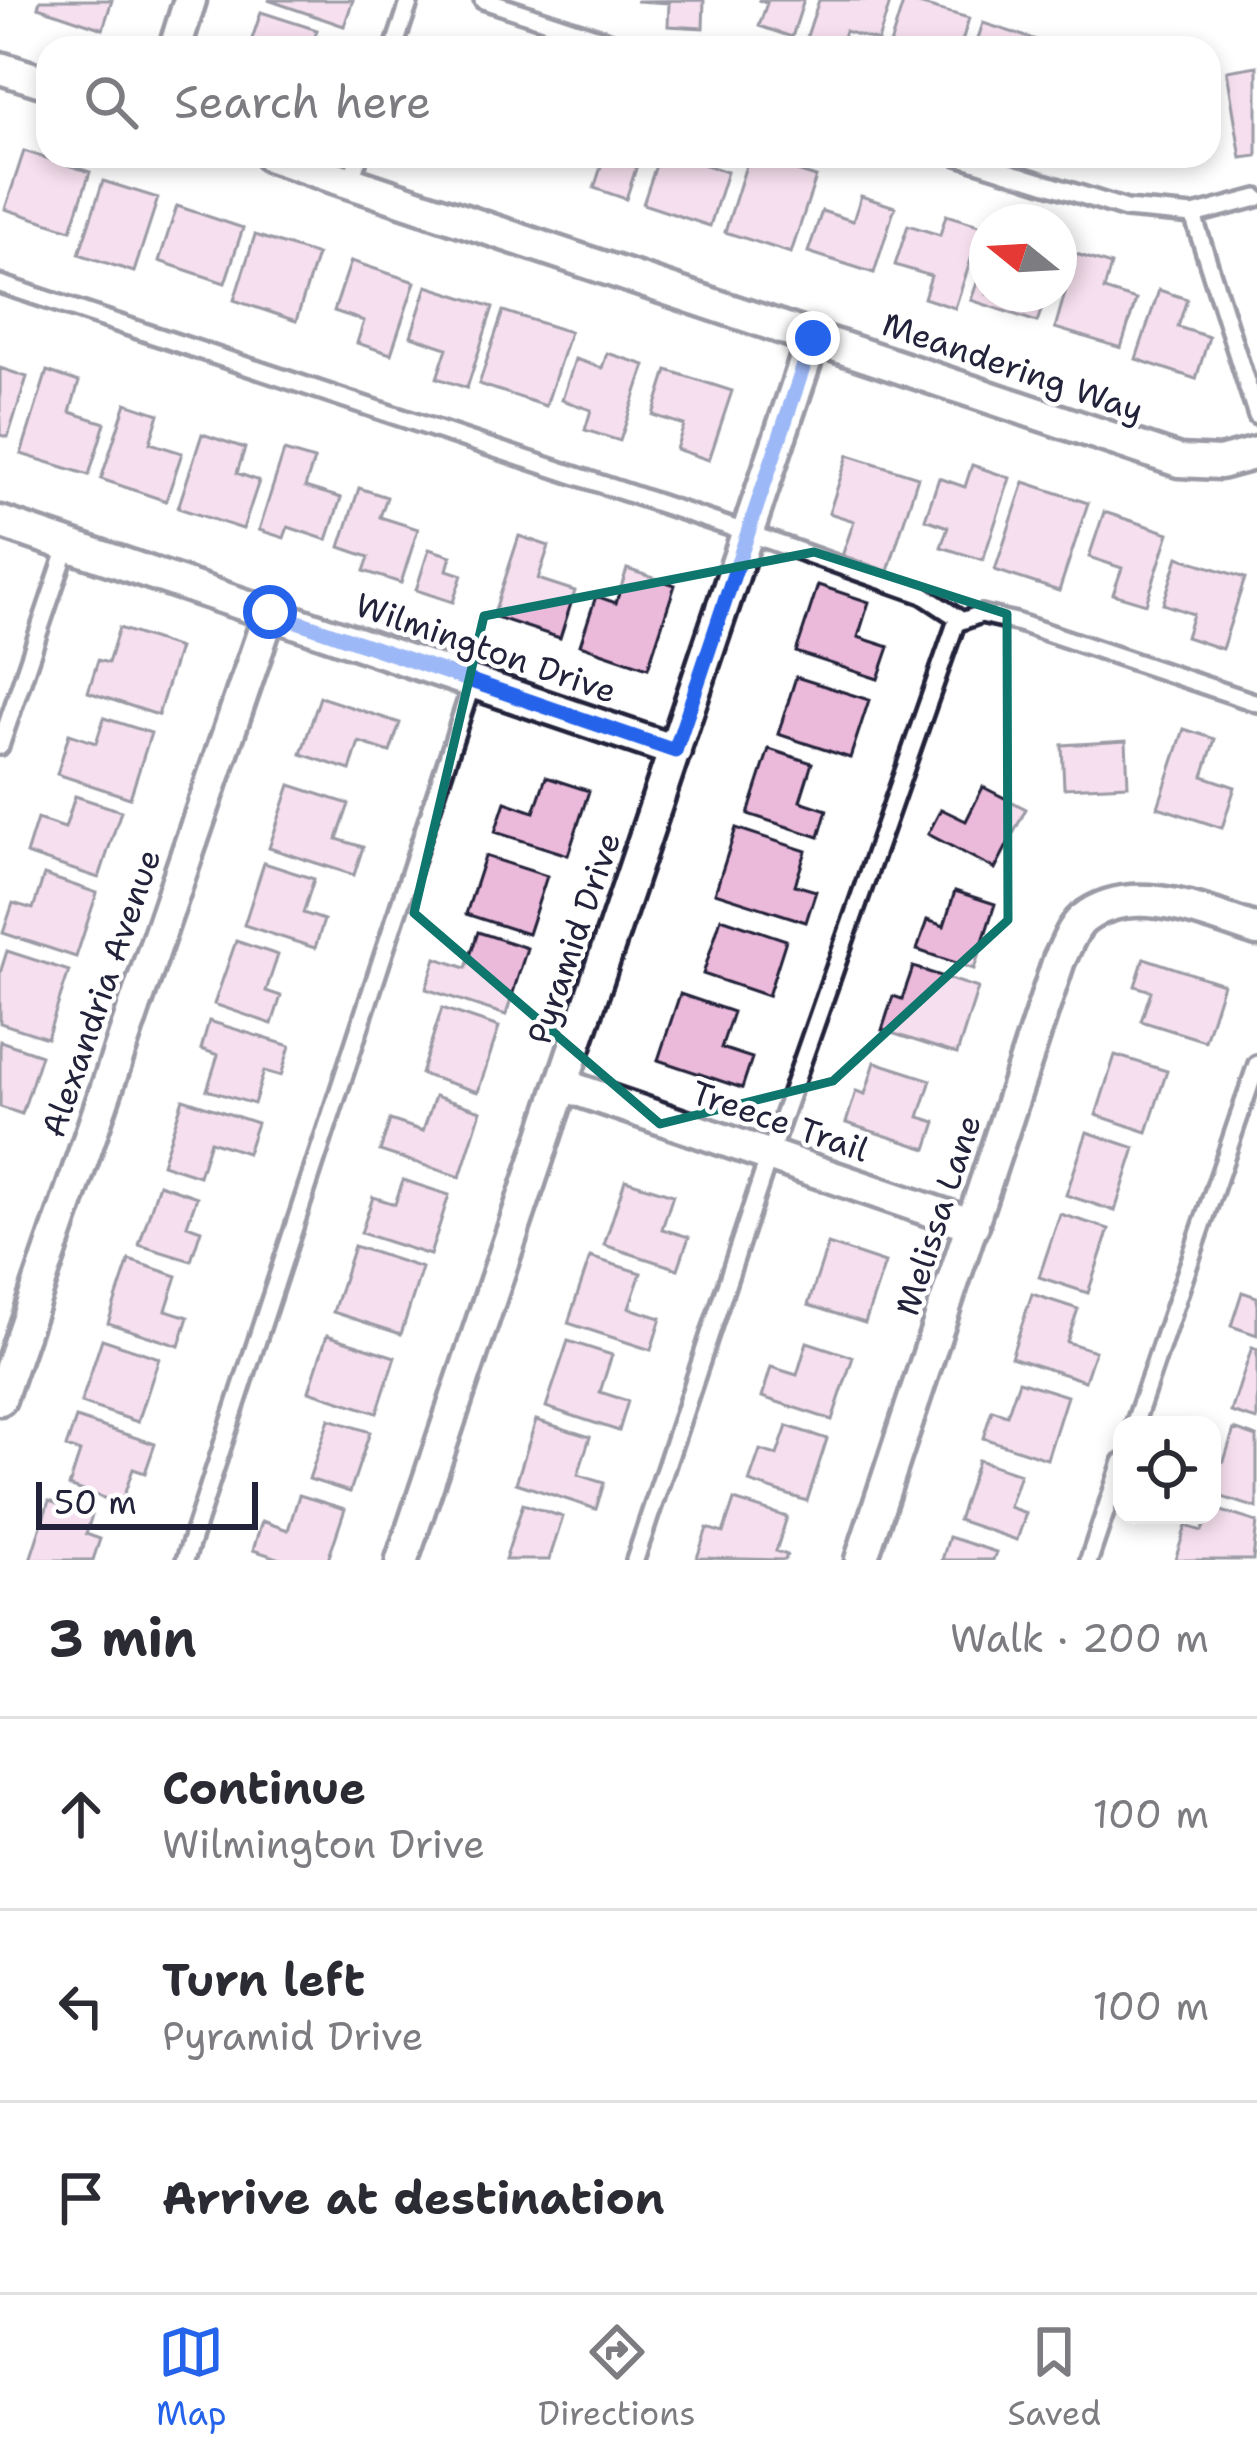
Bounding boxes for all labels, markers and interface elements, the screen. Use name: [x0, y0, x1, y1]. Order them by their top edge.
search box: [36, 36, 1221, 168]
icon: search: [78, 69, 144, 135]
text: Search here: [174, 72, 431, 132]
north arrow: [969, 204, 1077, 312]
street label: Meandering Way: [877, 301, 1149, 433]
route end: [786, 311, 840, 365]
street label: Wilmington Drive: [349, 582, 623, 714]
route start: [243, 585, 297, 639]
street label: Pyramid Drive: [517, 826, 631, 1050]
street label: Alexandria Avenue: [31, 843, 171, 1143]
street label: Treece Trail: [686, 1070, 875, 1172]
street label: Melissa Lane: [884, 1109, 992, 1321]
map controls: [1113, 1416, 1221, 1524]
button: locate: [1113, 1416, 1221, 1524]
scale bar: [36, 1476, 258, 1529]
text: 50 m: [54, 1480, 137, 1525]
text: 3 min: [48, 1604, 197, 1672]
text: Walk · 200 m: [950, 1612, 1209, 1664]
text: Continue: [162, 1758, 366, 1818]
icon: ahead: [48, 1781, 114, 1847]
text: 100 m: [1093, 1788, 1209, 1840]
text: Wilmington Drive: [162, 1818, 485, 1870]
text: Turn left: [162, 1950, 365, 2010]
icon: left: [48, 1973, 114, 2039]
text: 100 m: [1093, 1980, 1209, 2032]
text: Pyramid Drive: [162, 2010, 424, 2062]
icon: arrive: [48, 2165, 114, 2231]
text: Arrive at destination: [162, 2168, 665, 2228]
tab: Map: [156, 2319, 227, 2436]
tab: Directions: [538, 2319, 696, 2436]
tab: Saved: [1007, 2319, 1101, 2436]

